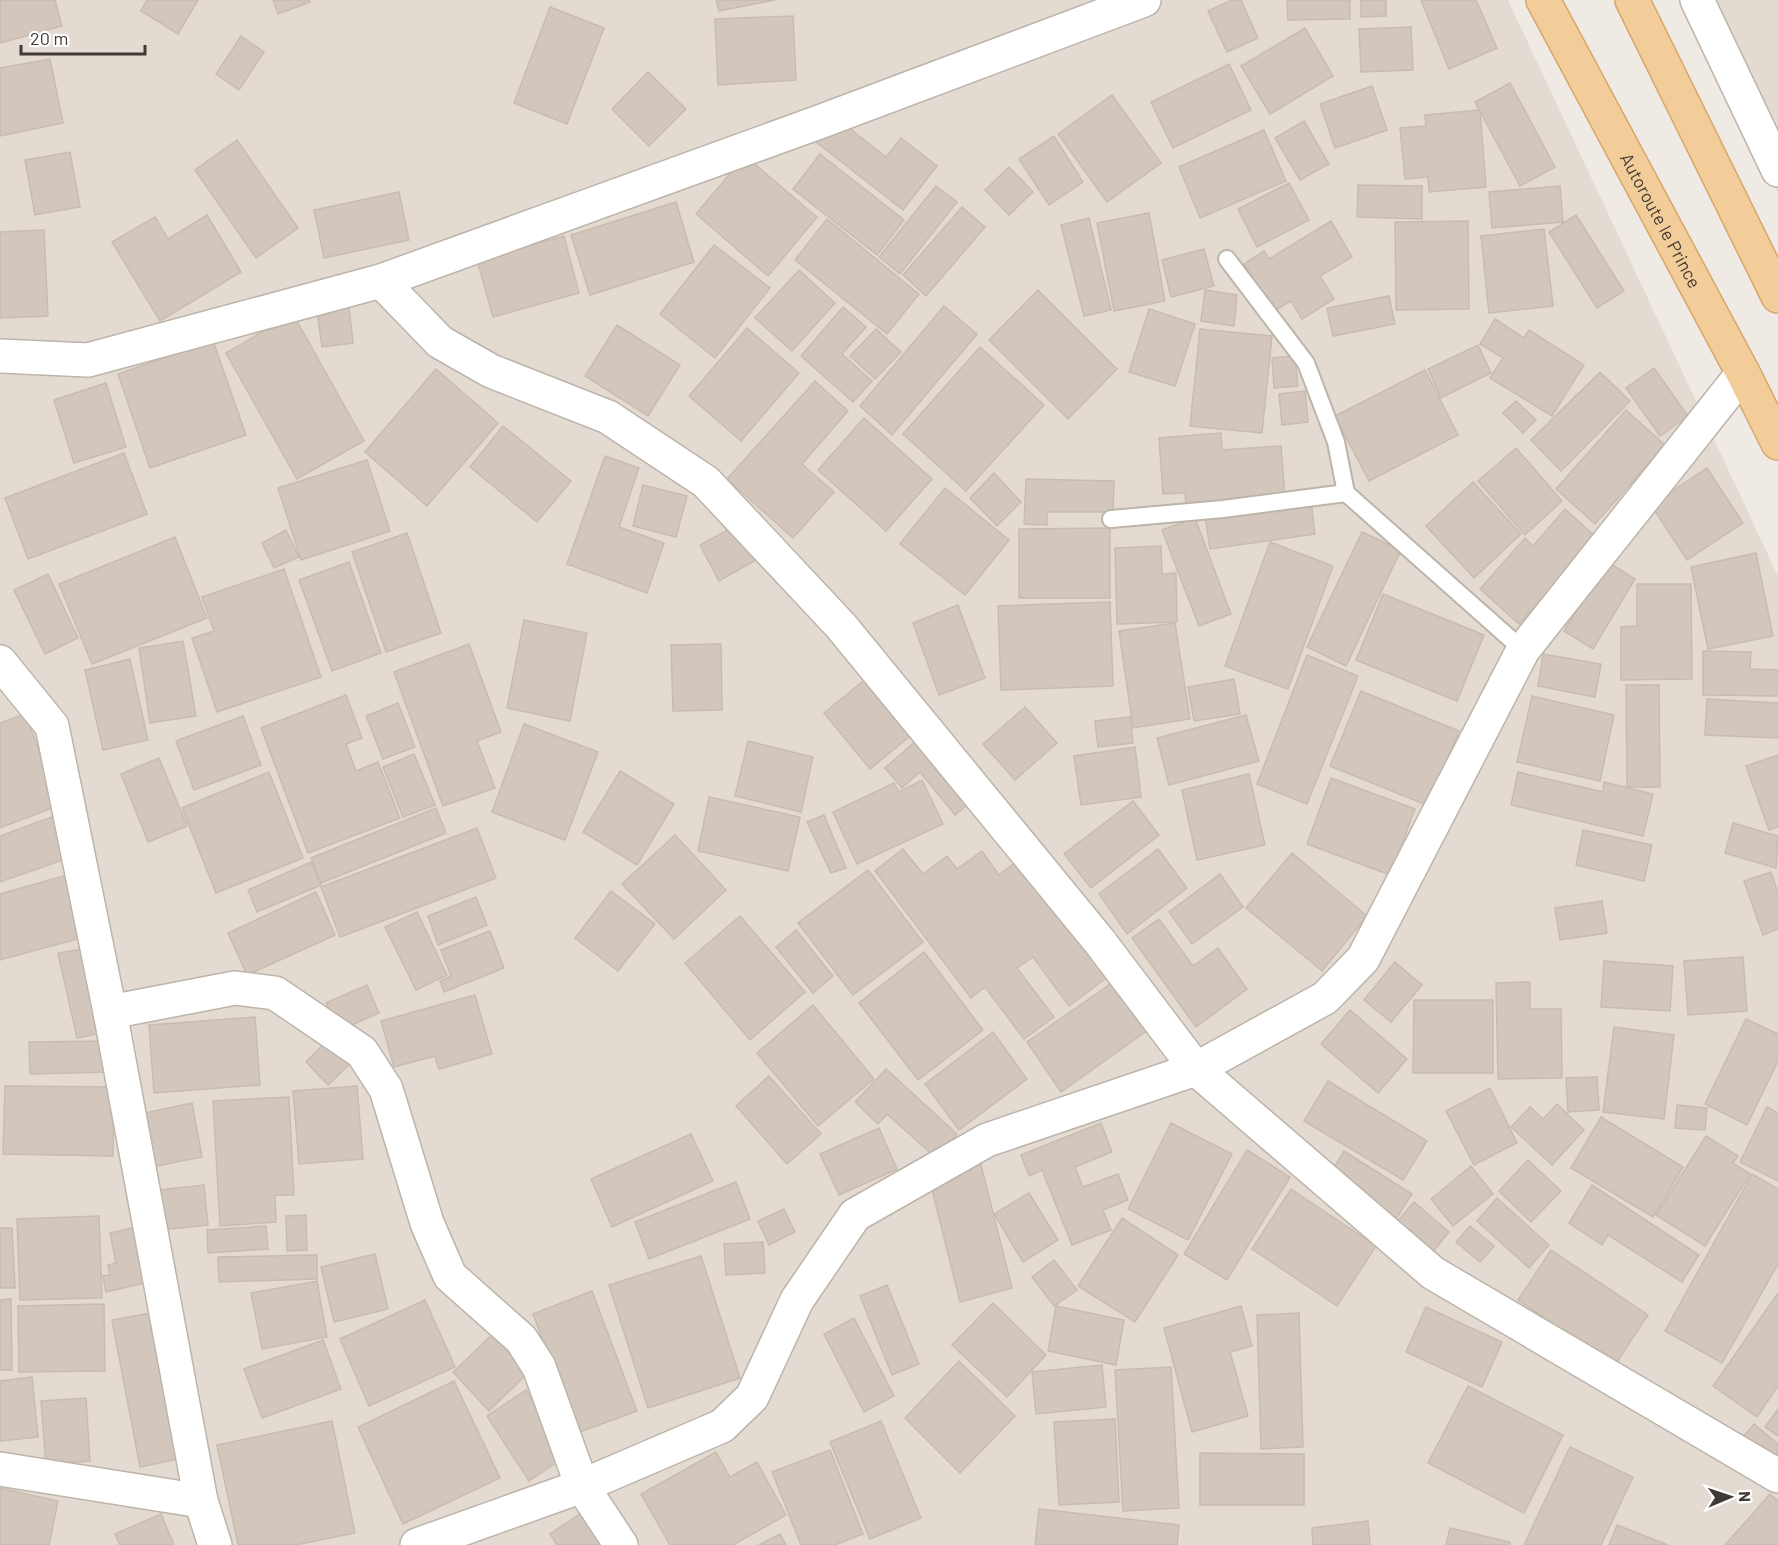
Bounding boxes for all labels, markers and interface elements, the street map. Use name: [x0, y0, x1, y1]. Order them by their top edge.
scale bar: [21, 18, 146, 56]
text: 20 m: [30, 27, 68, 49]
street label: Autoroute le Prince: [1616, 149, 1706, 292]
north arrow: [1700, 1467, 1760, 1527]
text: N: [1736, 1491, 1755, 1502]

